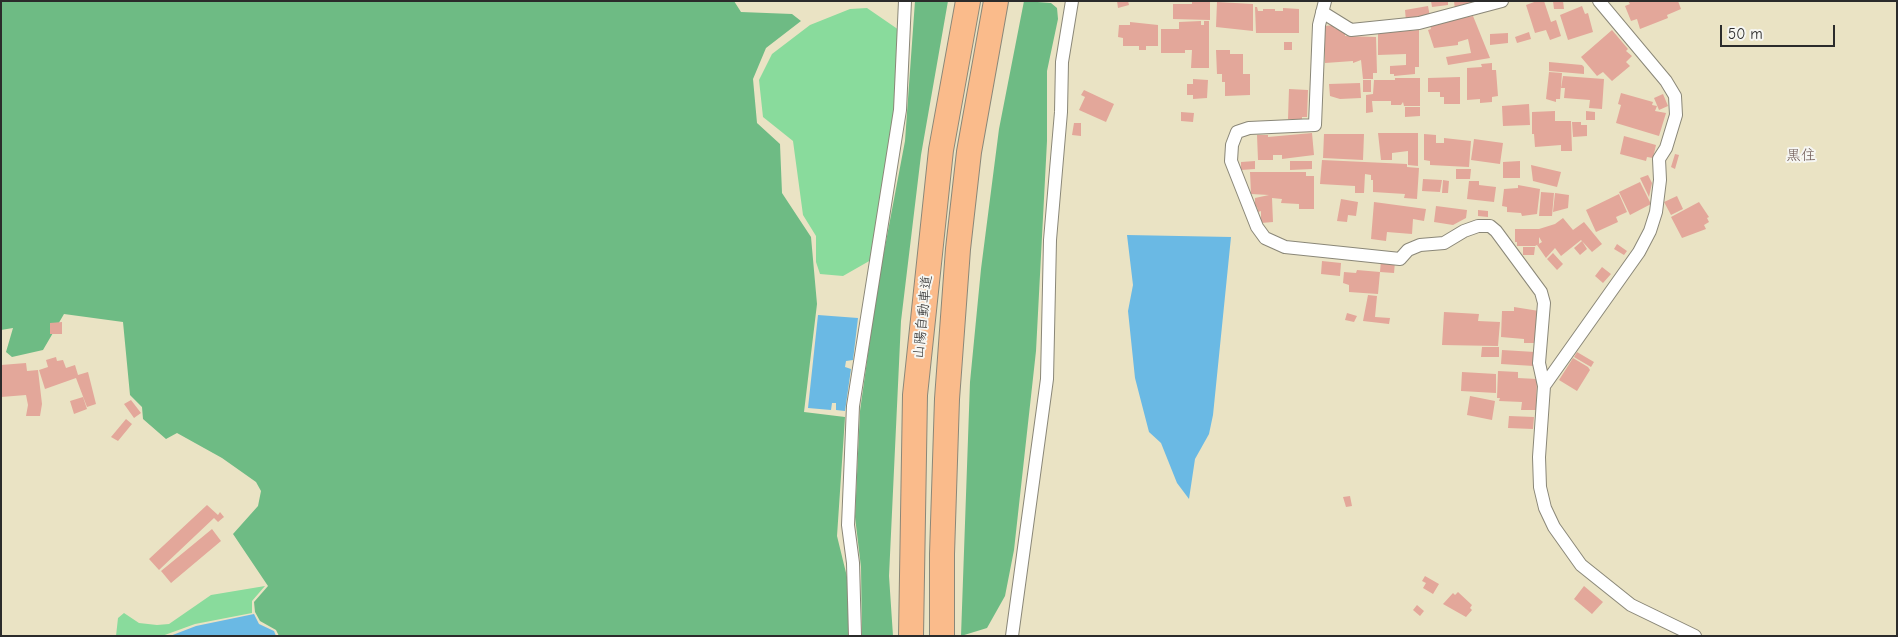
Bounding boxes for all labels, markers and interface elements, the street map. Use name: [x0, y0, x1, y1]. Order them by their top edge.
scale bar: [1723, 15, 1838, 47]
text: 50 m: [1728, 25, 1763, 43]
district label: 黒住: [1786, 147, 1816, 165]
street label: 山陽自動車道: [910, 274, 936, 360]

